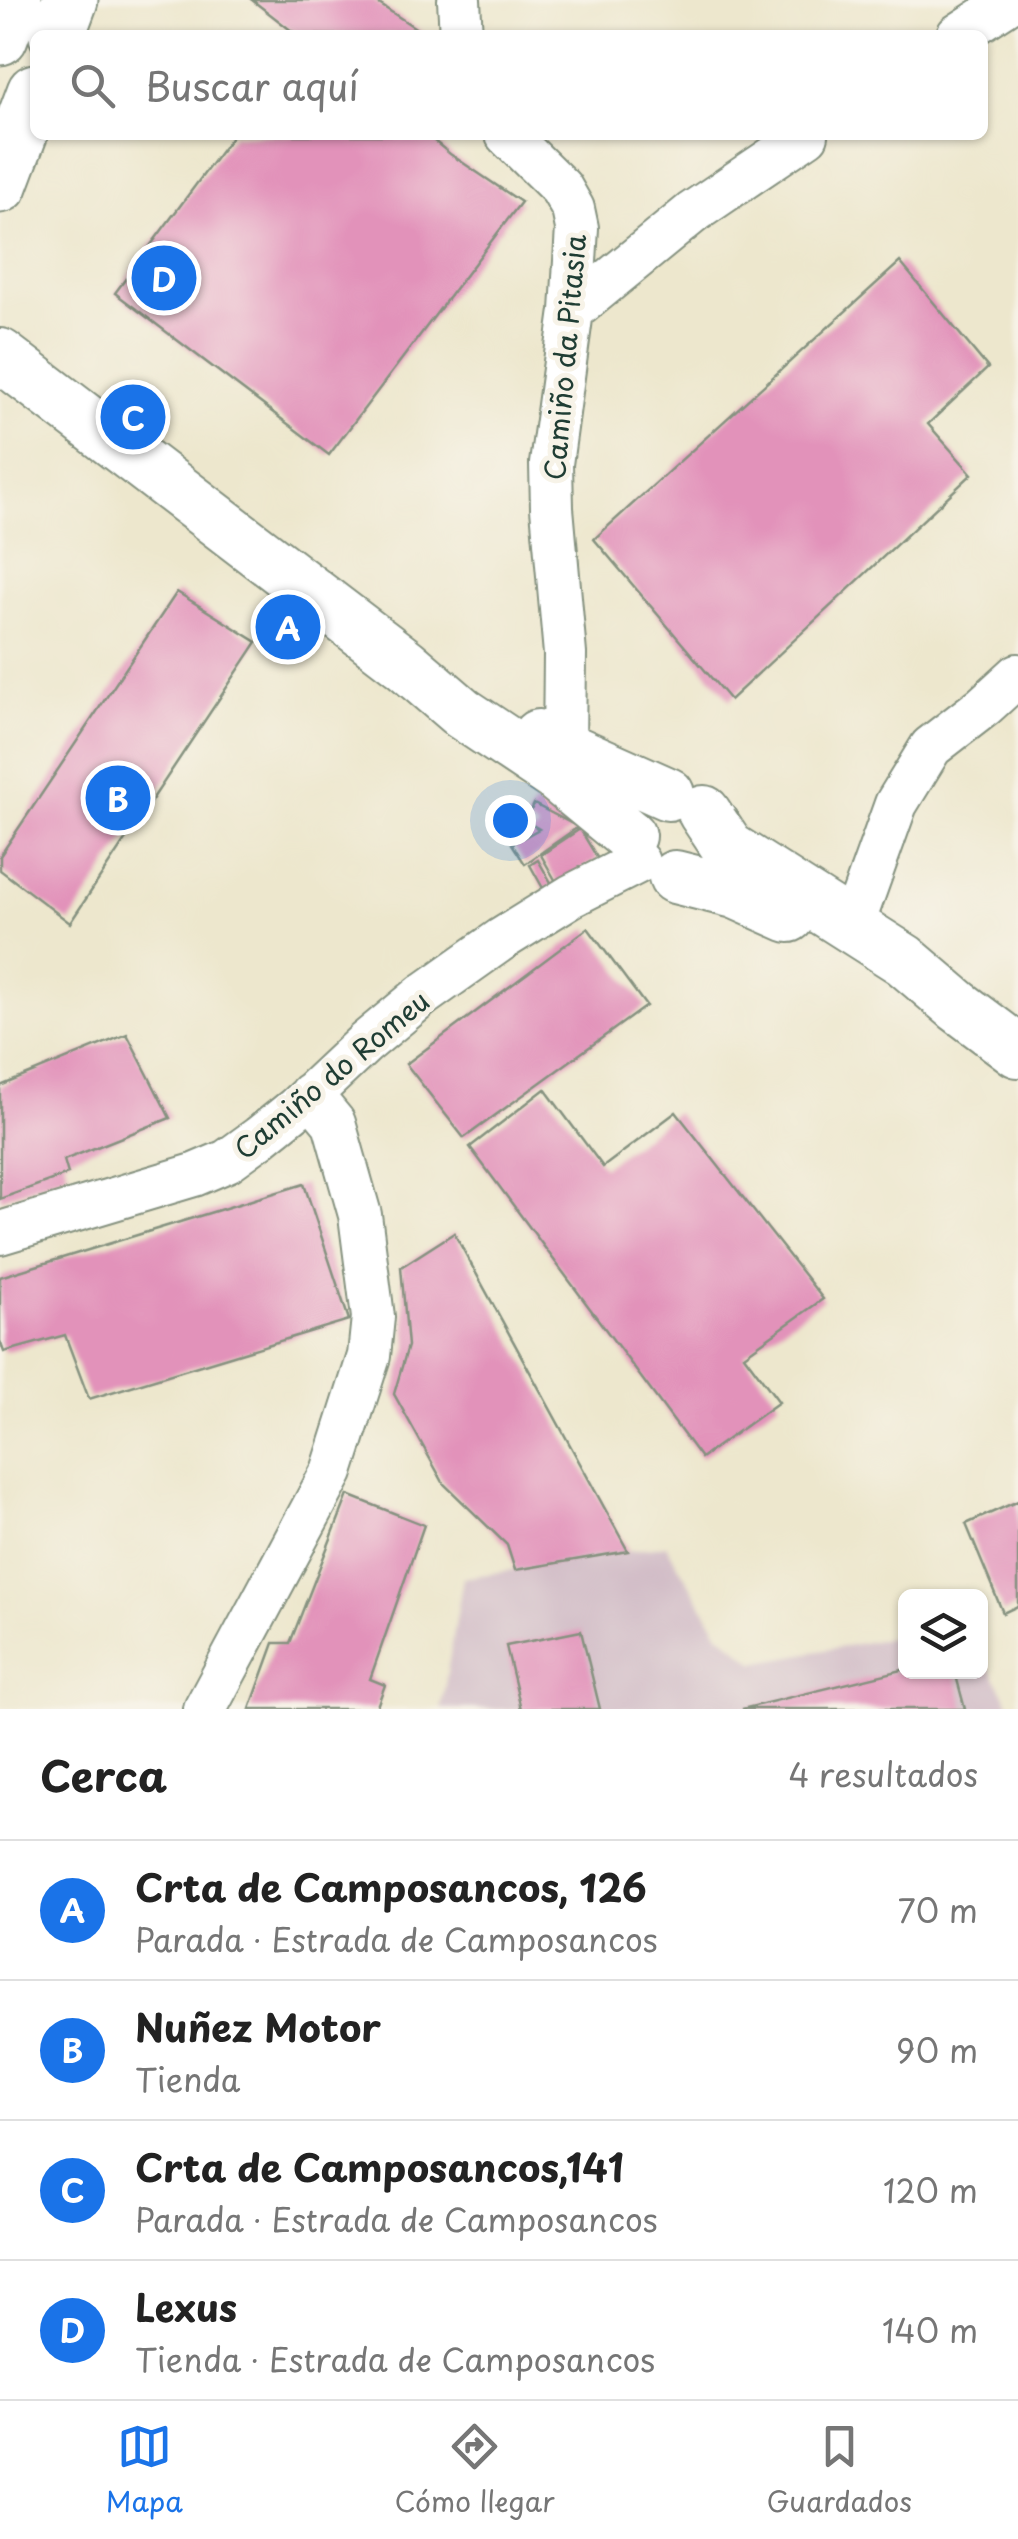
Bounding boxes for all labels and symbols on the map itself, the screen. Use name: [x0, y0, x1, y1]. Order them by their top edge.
street label: Camiño da Pitasia: [532, 231, 596, 482]
pin: D: [132, 240, 196, 316]
pin: C: [100, 380, 166, 454]
pin: A: [256, 590, 320, 664]
pin: B: [86, 760, 150, 836]
your location: [485, 795, 536, 846]
street label: Camiño do Romeu: [224, 979, 438, 1169]

